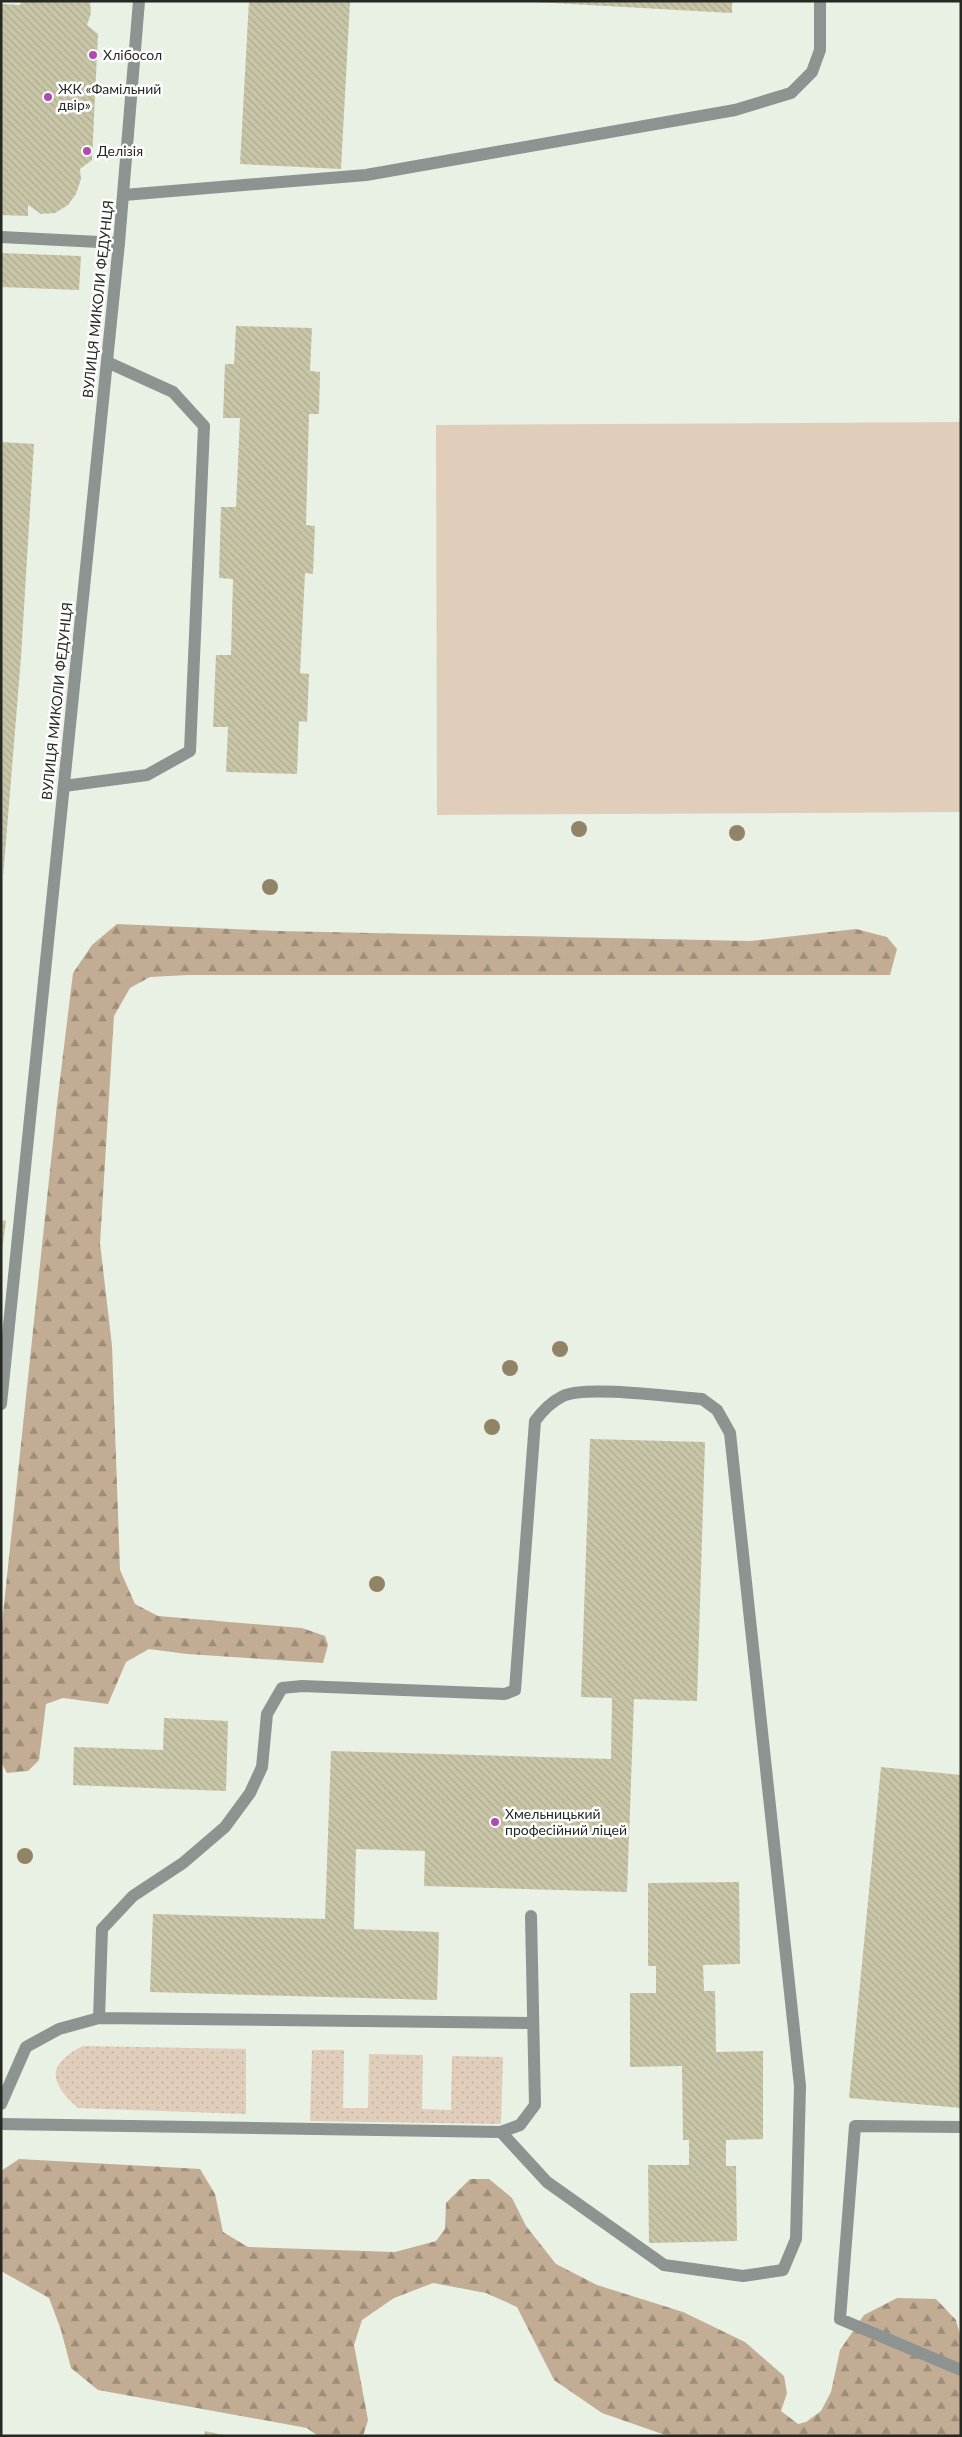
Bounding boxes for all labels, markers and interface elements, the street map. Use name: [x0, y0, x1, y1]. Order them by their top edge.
place label: Хлібосол: [103, 46, 162, 63]
marker: Хлібосол: [87, 49, 99, 61]
place label: ЖК «Фамільний двір»: [58, 80, 161, 113]
marker: ЖК «Фамільний двір»: [42, 91, 54, 103]
place label: Делізія: [97, 142, 143, 159]
marker: Делізія: [81, 145, 93, 157]
street label: ВУЛИЦЯ МИКОЛИ ФЕДУНЦЯ: [79, 199, 116, 399]
street label: ВУЛИЦЯ МИКОЛИ ФЕДУНЦЯ: [38, 601, 75, 801]
place label: Хмельницький професійний ліцей: [505, 1805, 627, 1838]
marker: Хмельницький професійний ліцей: [489, 1816, 501, 1828]

